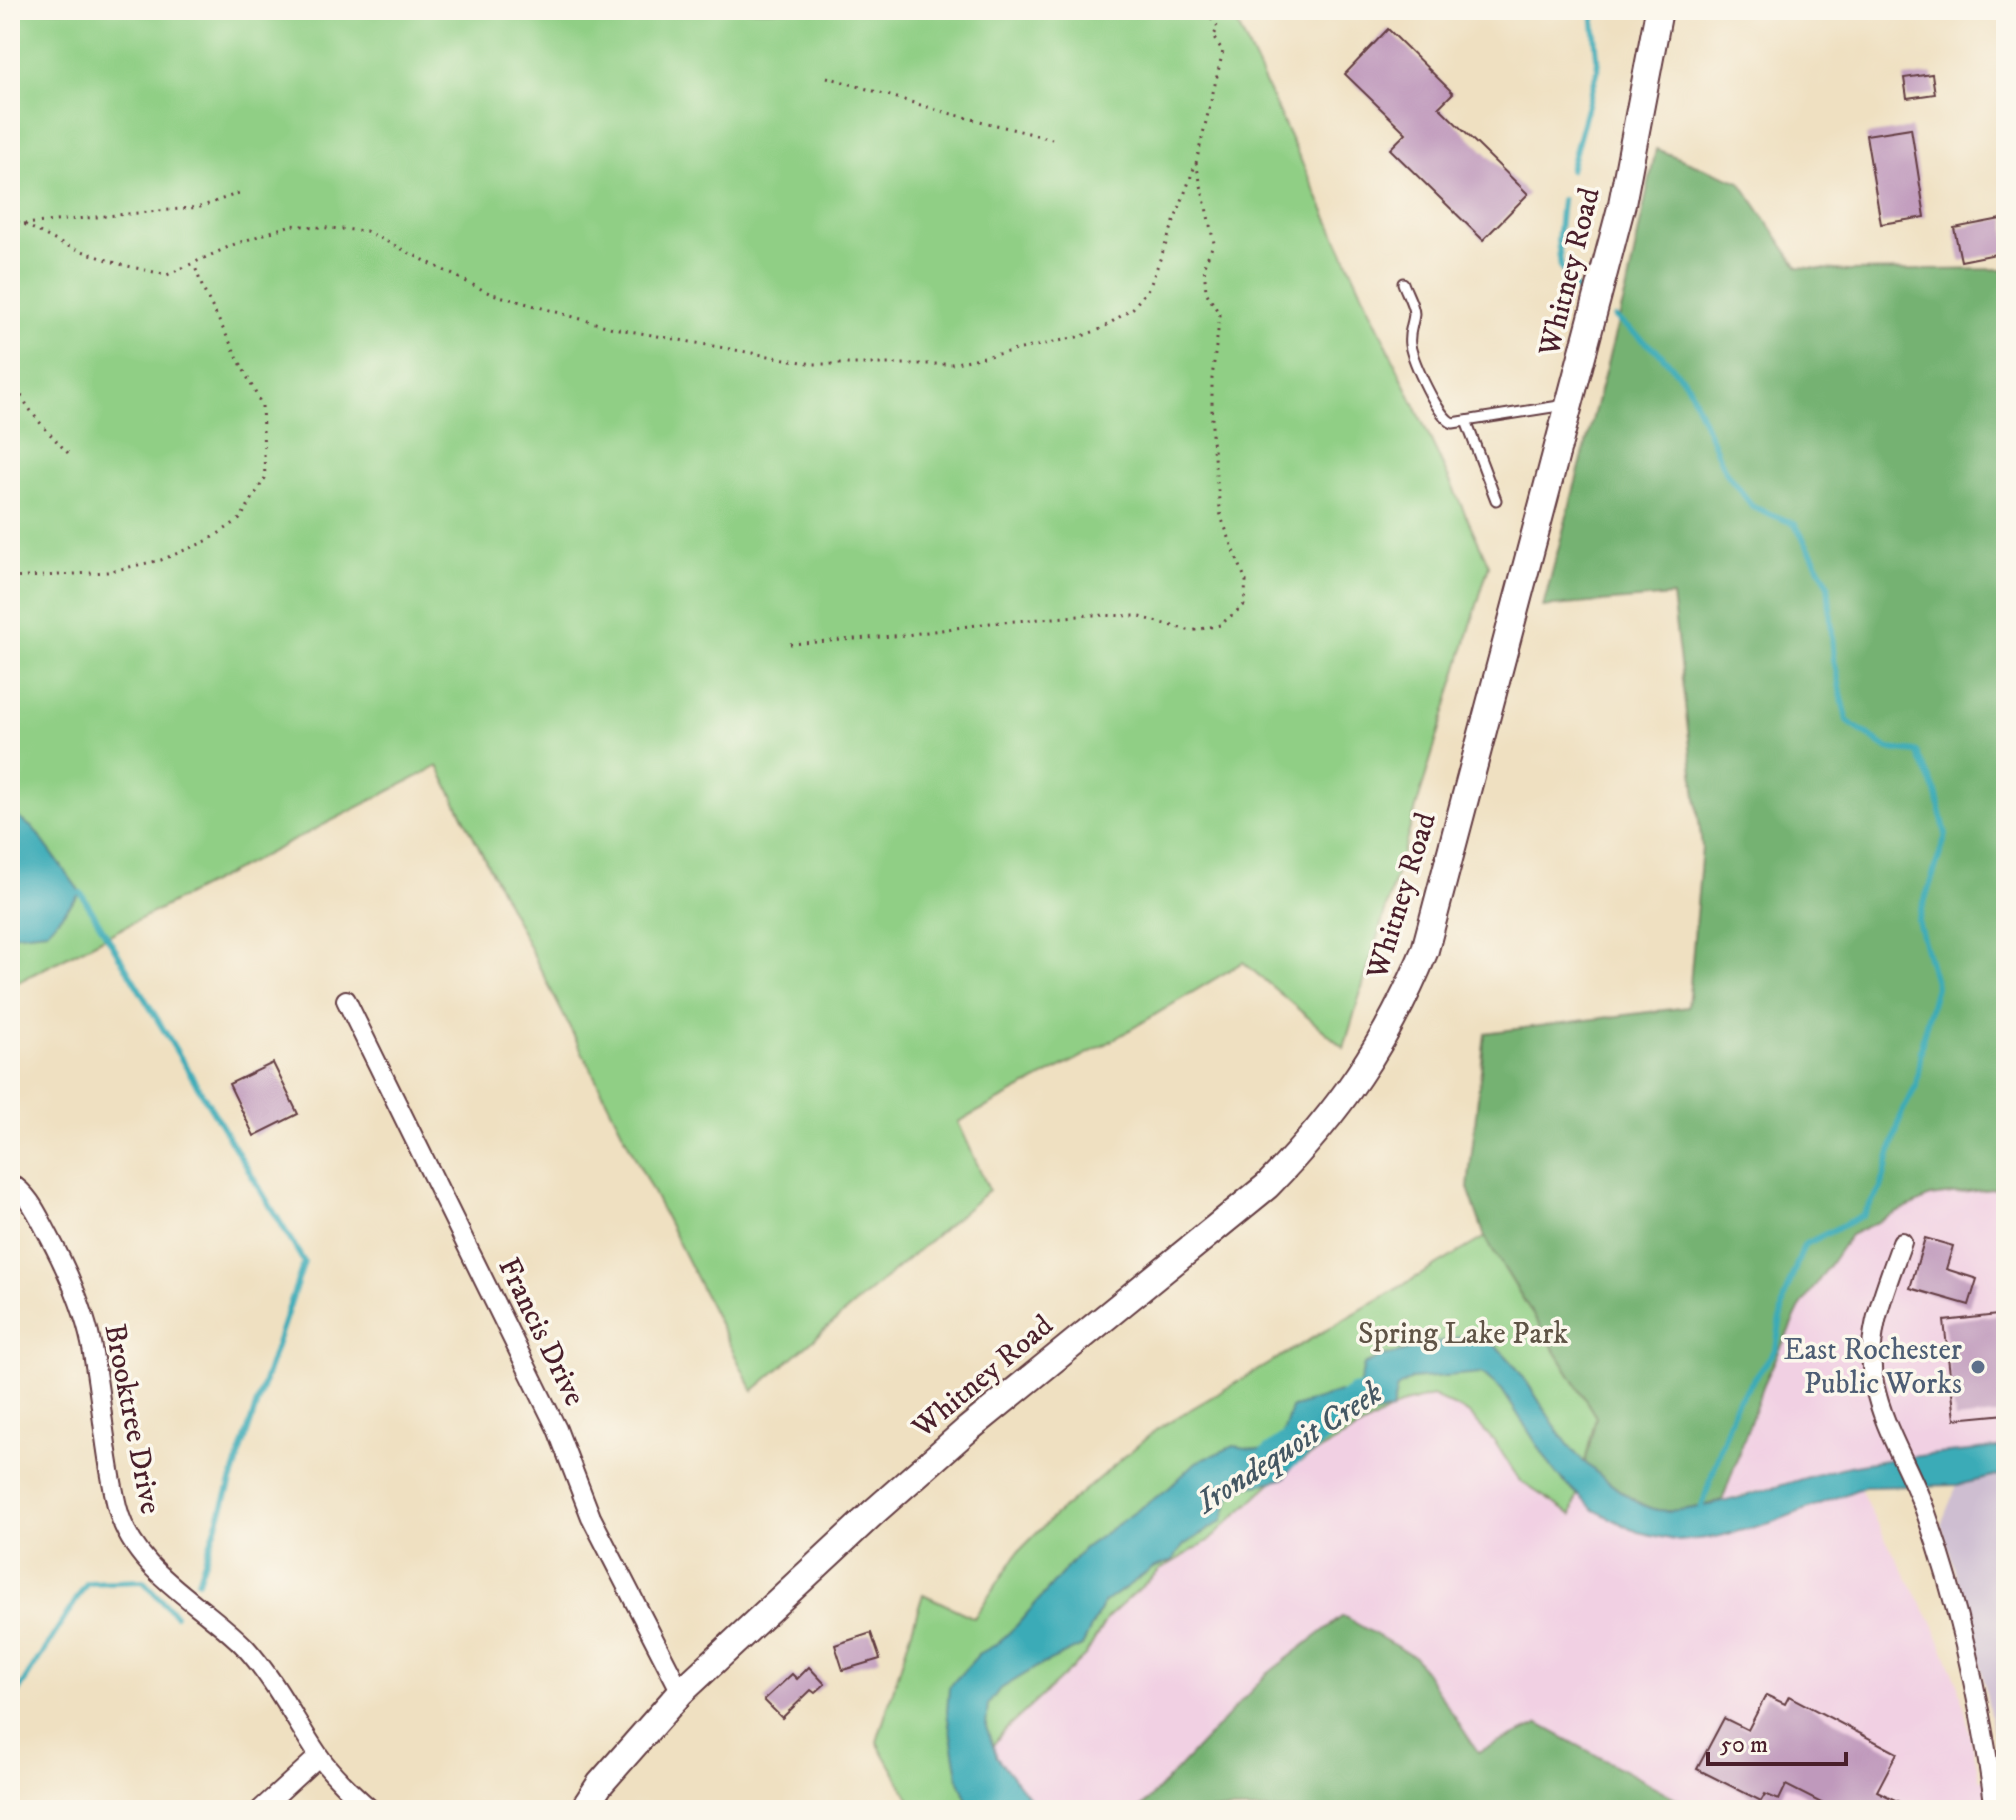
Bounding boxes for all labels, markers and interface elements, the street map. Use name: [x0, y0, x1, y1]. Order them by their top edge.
street label: Whitney Road: [1531, 184, 1609, 361]
street label: Whitney Road: [1359, 808, 1445, 985]
street label: Francis Drive: [489, 1252, 593, 1412]
street label: Whitney Road: [904, 1308, 1061, 1447]
park label: Spring Lake Park: [1358, 1316, 1568, 1353]
street label: Brooktree Drive: [95, 1321, 169, 1517]
place label: East Rochester Public Works: [1783, 1332, 1962, 1403]
marker: East Rochester Public Works: [1969, 1358, 1987, 1376]
water label: Irondequoit Creek: [1188, 1373, 1391, 1524]
scale bar: [1708, 1716, 1846, 1766]
text: 50 m: [1720, 1730, 1768, 1760]

